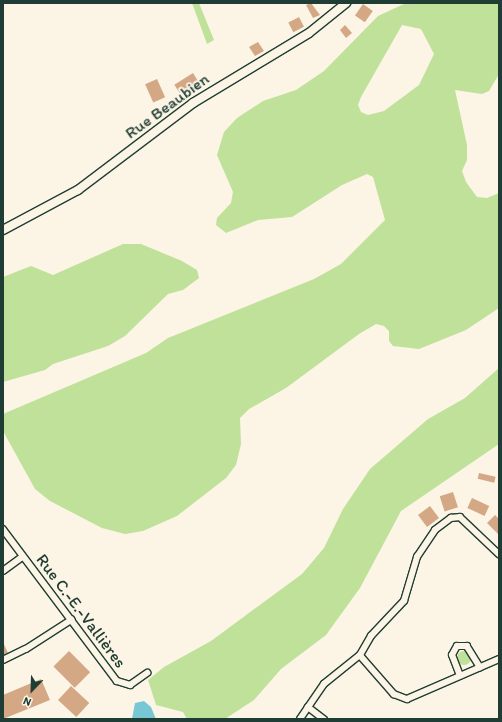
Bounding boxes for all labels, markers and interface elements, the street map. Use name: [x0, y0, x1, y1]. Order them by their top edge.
street label: Rue Beaubien: [121, 69, 213, 143]
street label: Rue C.-E.-Vallières: [32, 550, 130, 672]
north arrow: [12, 670, 52, 710]
text: N: [21, 694, 33, 709]

